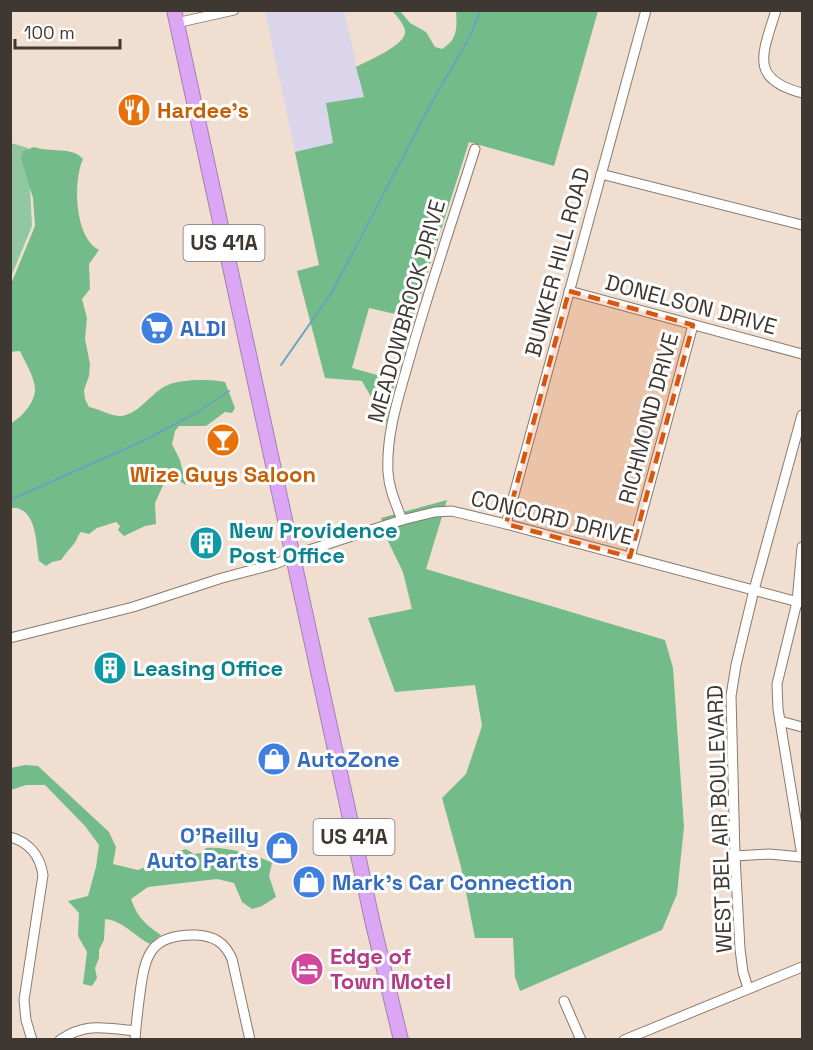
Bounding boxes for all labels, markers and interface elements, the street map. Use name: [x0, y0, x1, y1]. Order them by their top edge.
scale bar: [15, 12, 120, 50]
text: 100 m: [24, 21, 75, 44]
restaurant icon: Hardee's: [116, 92, 152, 128]
place label: Hardee's: [157, 96, 249, 124]
street label: BUNKER HILL ROAD: [518, 164, 596, 360]
street label: MEADOWBROOK DRIVE: [361, 196, 451, 426]
road number: US 41A: [184, 225, 264, 261]
street label: DONELSON DRIVE: [602, 268, 780, 340]
supermarket icon: ALDI: [139, 310, 175, 346]
place label: ALDI: [180, 314, 226, 342]
street label: RICHMOND DRIVE: [612, 329, 684, 507]
bar icon: Wize Guys Saloon: [205, 422, 241, 458]
place label: Wize Guys Saloon: [130, 460, 316, 488]
street label: CONCORD DRIVE: [468, 483, 636, 551]
place label: New Providence Post Office: [229, 516, 398, 569]
building icon: New Providence Post Office: [188, 525, 224, 561]
building icon: Leasing Office: [92, 650, 128, 686]
place label: Leasing Office: [133, 654, 283, 682]
street label: WEST BEL AIR BOULEVARD: [700, 685, 738, 953]
shop icon: AutoZone: [256, 741, 292, 777]
place label: AutoZone: [297, 745, 400, 773]
road number: US 41A: [314, 819, 394, 855]
place label: O'Reilly Auto Parts: [147, 821, 259, 874]
shop icon: O'Reilly Auto Parts: [264, 830, 300, 866]
shop icon: Mark's Car Connection: [291, 864, 327, 900]
place label: Mark's Car Connection: [332, 868, 573, 896]
place label: Edge of Town Motel: [330, 942, 451, 995]
hotel icon: Edge of Town Motel: [289, 951, 325, 987]

